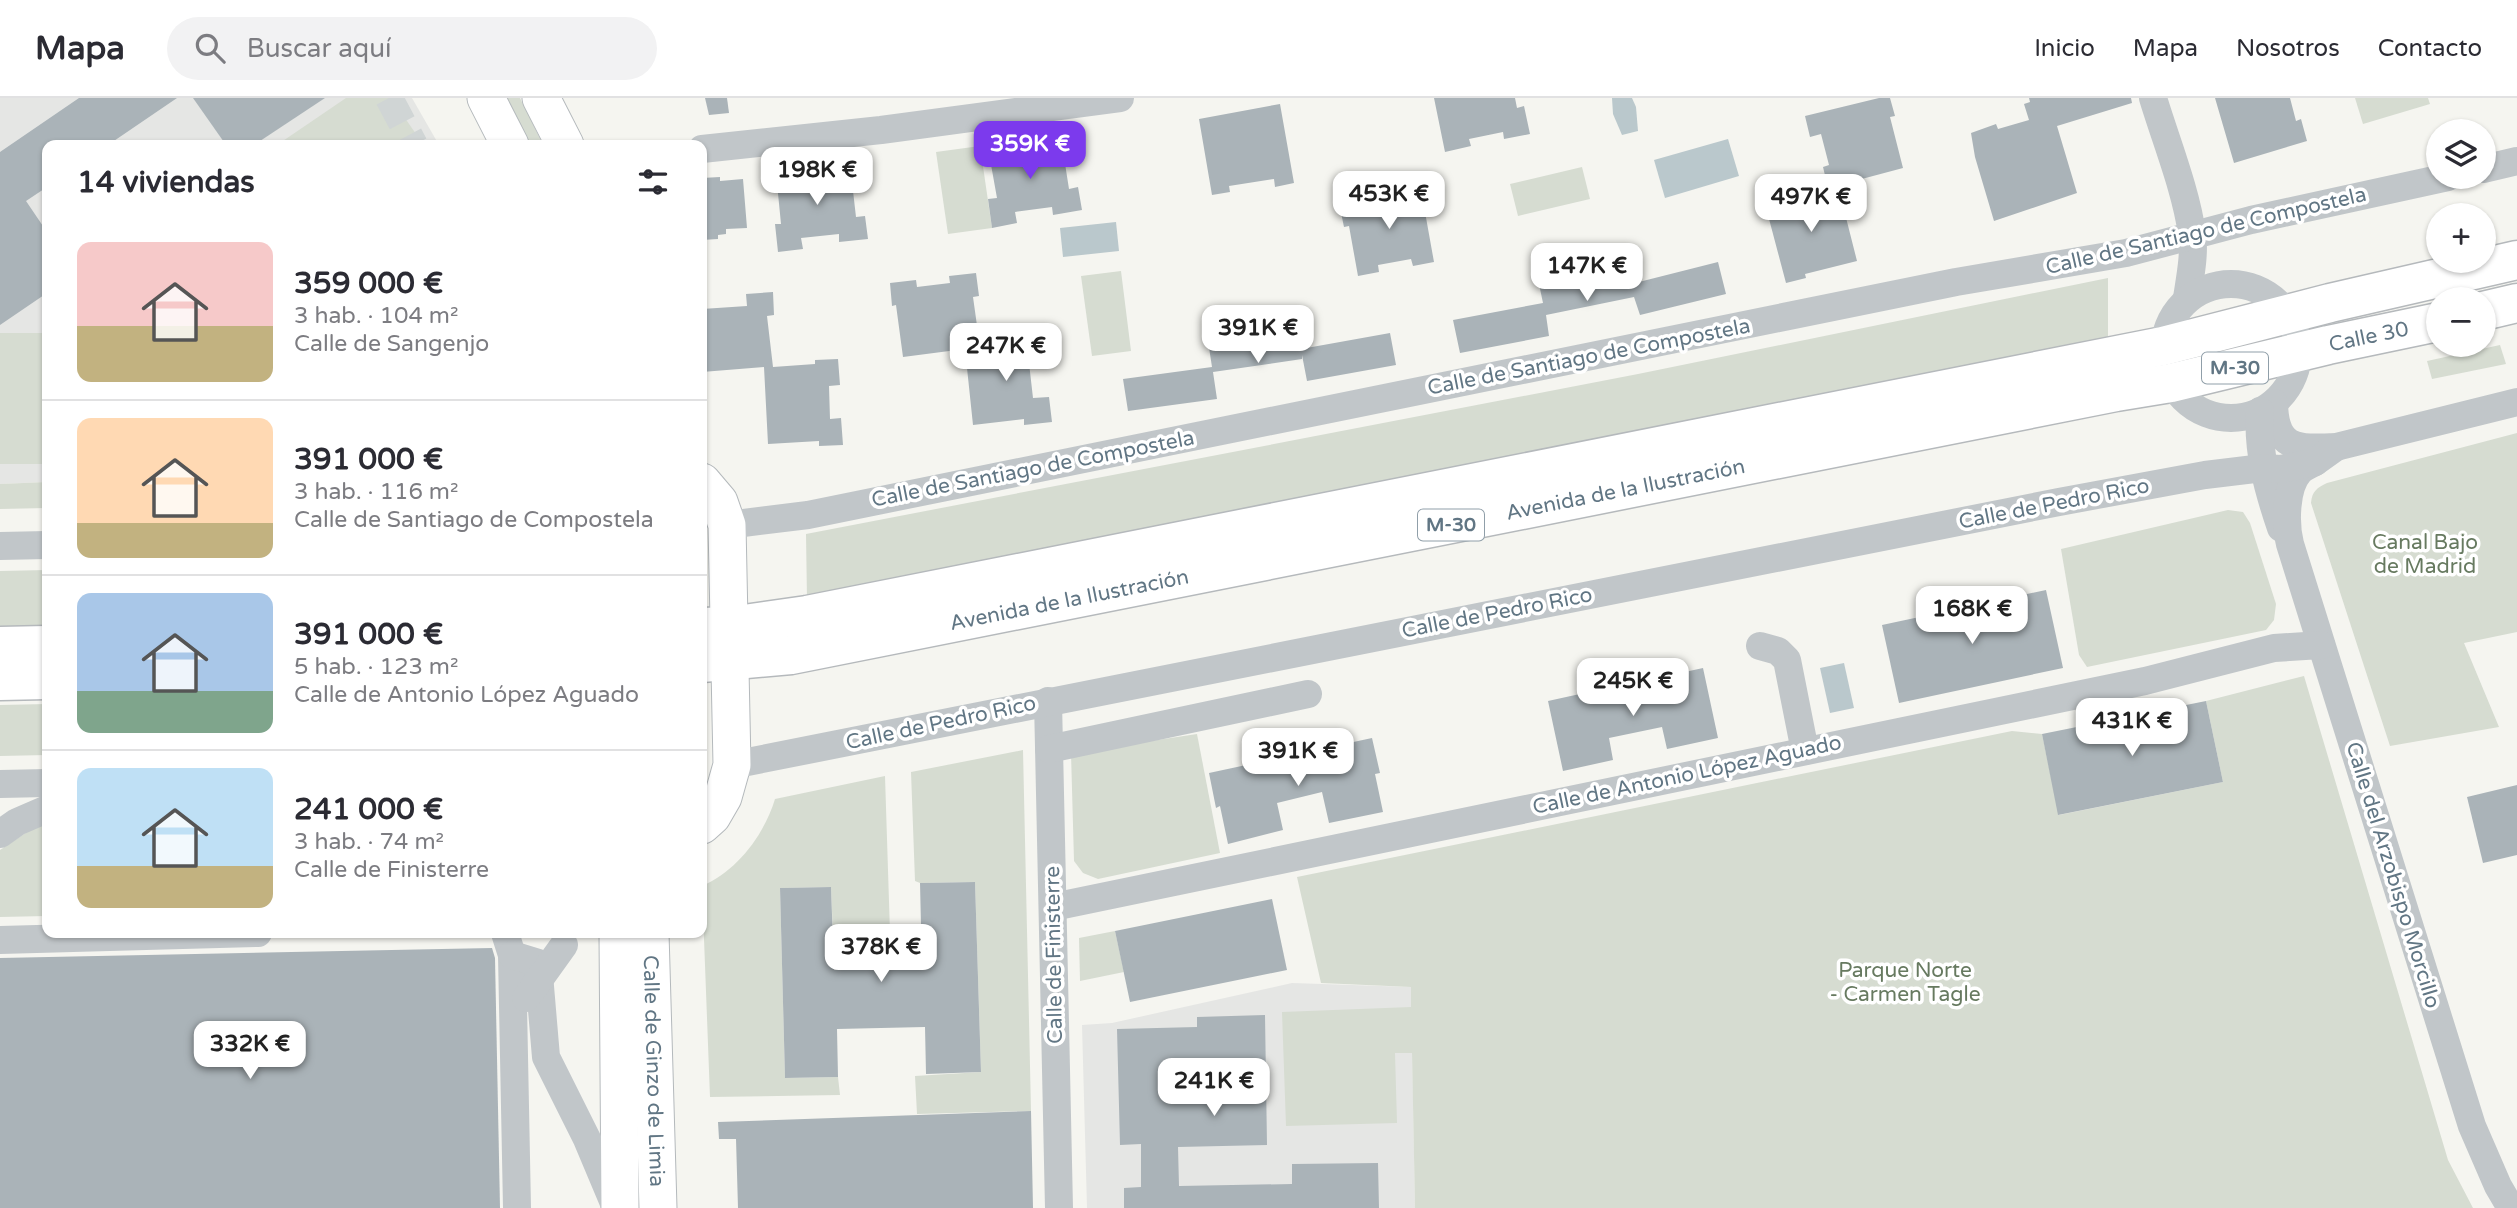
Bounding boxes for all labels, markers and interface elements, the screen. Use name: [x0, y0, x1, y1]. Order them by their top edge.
search box: [167, 17, 657, 80]
text: Mapa: [35, 29, 125, 68]
icon: search: [191, 29, 229, 67]
text: Buscar aquí: [247, 33, 391, 64]
text: Inicio: [2034, 34, 2095, 63]
text: Mapa: [2133, 34, 2198, 63]
text: Nosotros: [2236, 34, 2340, 63]
text: Contacto: [2378, 34, 2482, 63]
map controls: [2426, 119, 2496, 357]
button: layers: [2426, 119, 2496, 189]
pin: 359K €: [973, 122, 1087, 181]
text: 359K €: [990, 130, 1070, 158]
pin: 198K €: [760, 148, 874, 207]
text: 198K €: [777, 156, 857, 184]
icon: filters: [634, 163, 672, 201]
text: 14 viviendas: [77, 164, 255, 201]
pin: 453K €: [1332, 172, 1446, 231]
pin: 497K €: [1754, 174, 1868, 234]
text: 453K €: [1349, 180, 1429, 208]
street label: Calle de Santiago de Compostela: [2043, 182, 2369, 280]
text: 497K €: [1771, 183, 1851, 211]
button: +: [2426, 203, 2496, 273]
pin: 147K €: [1530, 244, 1644, 303]
text: 147K €: [1547, 252, 1627, 280]
text: 359 000 €: [294, 265, 443, 302]
icon: home: [133, 270, 217, 354]
button: −: [2426, 287, 2496, 357]
text: 3 hab. · 104 m²: [294, 302, 459, 330]
pin: 391K €: [1201, 306, 1315, 365]
street label: Calle de Santiago de Compostela: [1425, 313, 1753, 401]
text: 391K €: [1218, 314, 1298, 342]
street label: Calle 30: [2327, 316, 2411, 357]
pin: 247K €: [949, 324, 1063, 383]
text: Calle de Sangenjo: [294, 330, 489, 358]
text: 247K €: [966, 332, 1046, 360]
road number: M-30: [2202, 352, 2268, 384]
street label: Calle de Santiago de Compostela: [869, 425, 1197, 513]
text: 391 000 €: [294, 441, 443, 478]
icon: home: [133, 446, 217, 530]
street label: Avenida de la Ilustración: [1504, 453, 1747, 525]
street label: Calle de Pedro Rico: [1957, 473, 2151, 535]
text: 3 hab. · 116 m²: [294, 478, 459, 506]
text: Calle de Santiago de Compostela: [294, 506, 654, 534]
road number: M-30: [1418, 510, 1484, 540]
park label: Canal Bajo de Madrid: [2372, 530, 2478, 579]
street label: Avenida de la Ilustración: [947, 564, 1191, 636]
street label: Calle de Pedro Rico: [1400, 582, 1594, 644]
pin: 168K €: [1915, 587, 2029, 646]
text: 168K €: [1932, 595, 2012, 623]
text: 391 000 €: [294, 616, 443, 653]
icon: home: [133, 621, 217, 705]
text: 5 hab. · 123 m²: [294, 653, 459, 681]
pin: 245K €: [1576, 658, 1690, 718]
text: 245K €: [1593, 667, 1673, 695]
text: Calle de Antonio López Aguado: [294, 681, 639, 709]
street label: Calle de Pedro Rico: [844, 691, 1038, 755]
pin: 431K €: [2075, 698, 2189, 758]
text: 431K €: [2092, 707, 2172, 735]
pin: 391K €: [1241, 728, 1355, 788]
street label: Calle de Antonio López Aguado: [1530, 730, 1844, 820]
text: 391K €: [1258, 737, 1338, 765]
street label: Calle del Arzobispo Morcillo: [2341, 739, 2445, 1011]
text: 241 000 €: [294, 791, 443, 828]
icon: home: [133, 796, 217, 880]
text: 3 hab. · 74 m²: [294, 828, 444, 856]
text: Calle de Finisterre: [294, 856, 489, 884]
street label: Calle de Finisterre: [1040, 866, 1068, 1044]
pin: 378K €: [824, 924, 938, 984]
text: 378K €: [841, 933, 921, 961]
street label: Calle de Ginzo de Limia: [638, 955, 670, 1187]
park label: Parque Norte - Carmen Tagle: [1829, 958, 1981, 1007]
pin: 332K €: [193, 1021, 307, 1081]
text: 332K €: [210, 1030, 290, 1058]
pin: 241K €: [1157, 1058, 1271, 1118]
text: 241K €: [1174, 1067, 1254, 1095]

